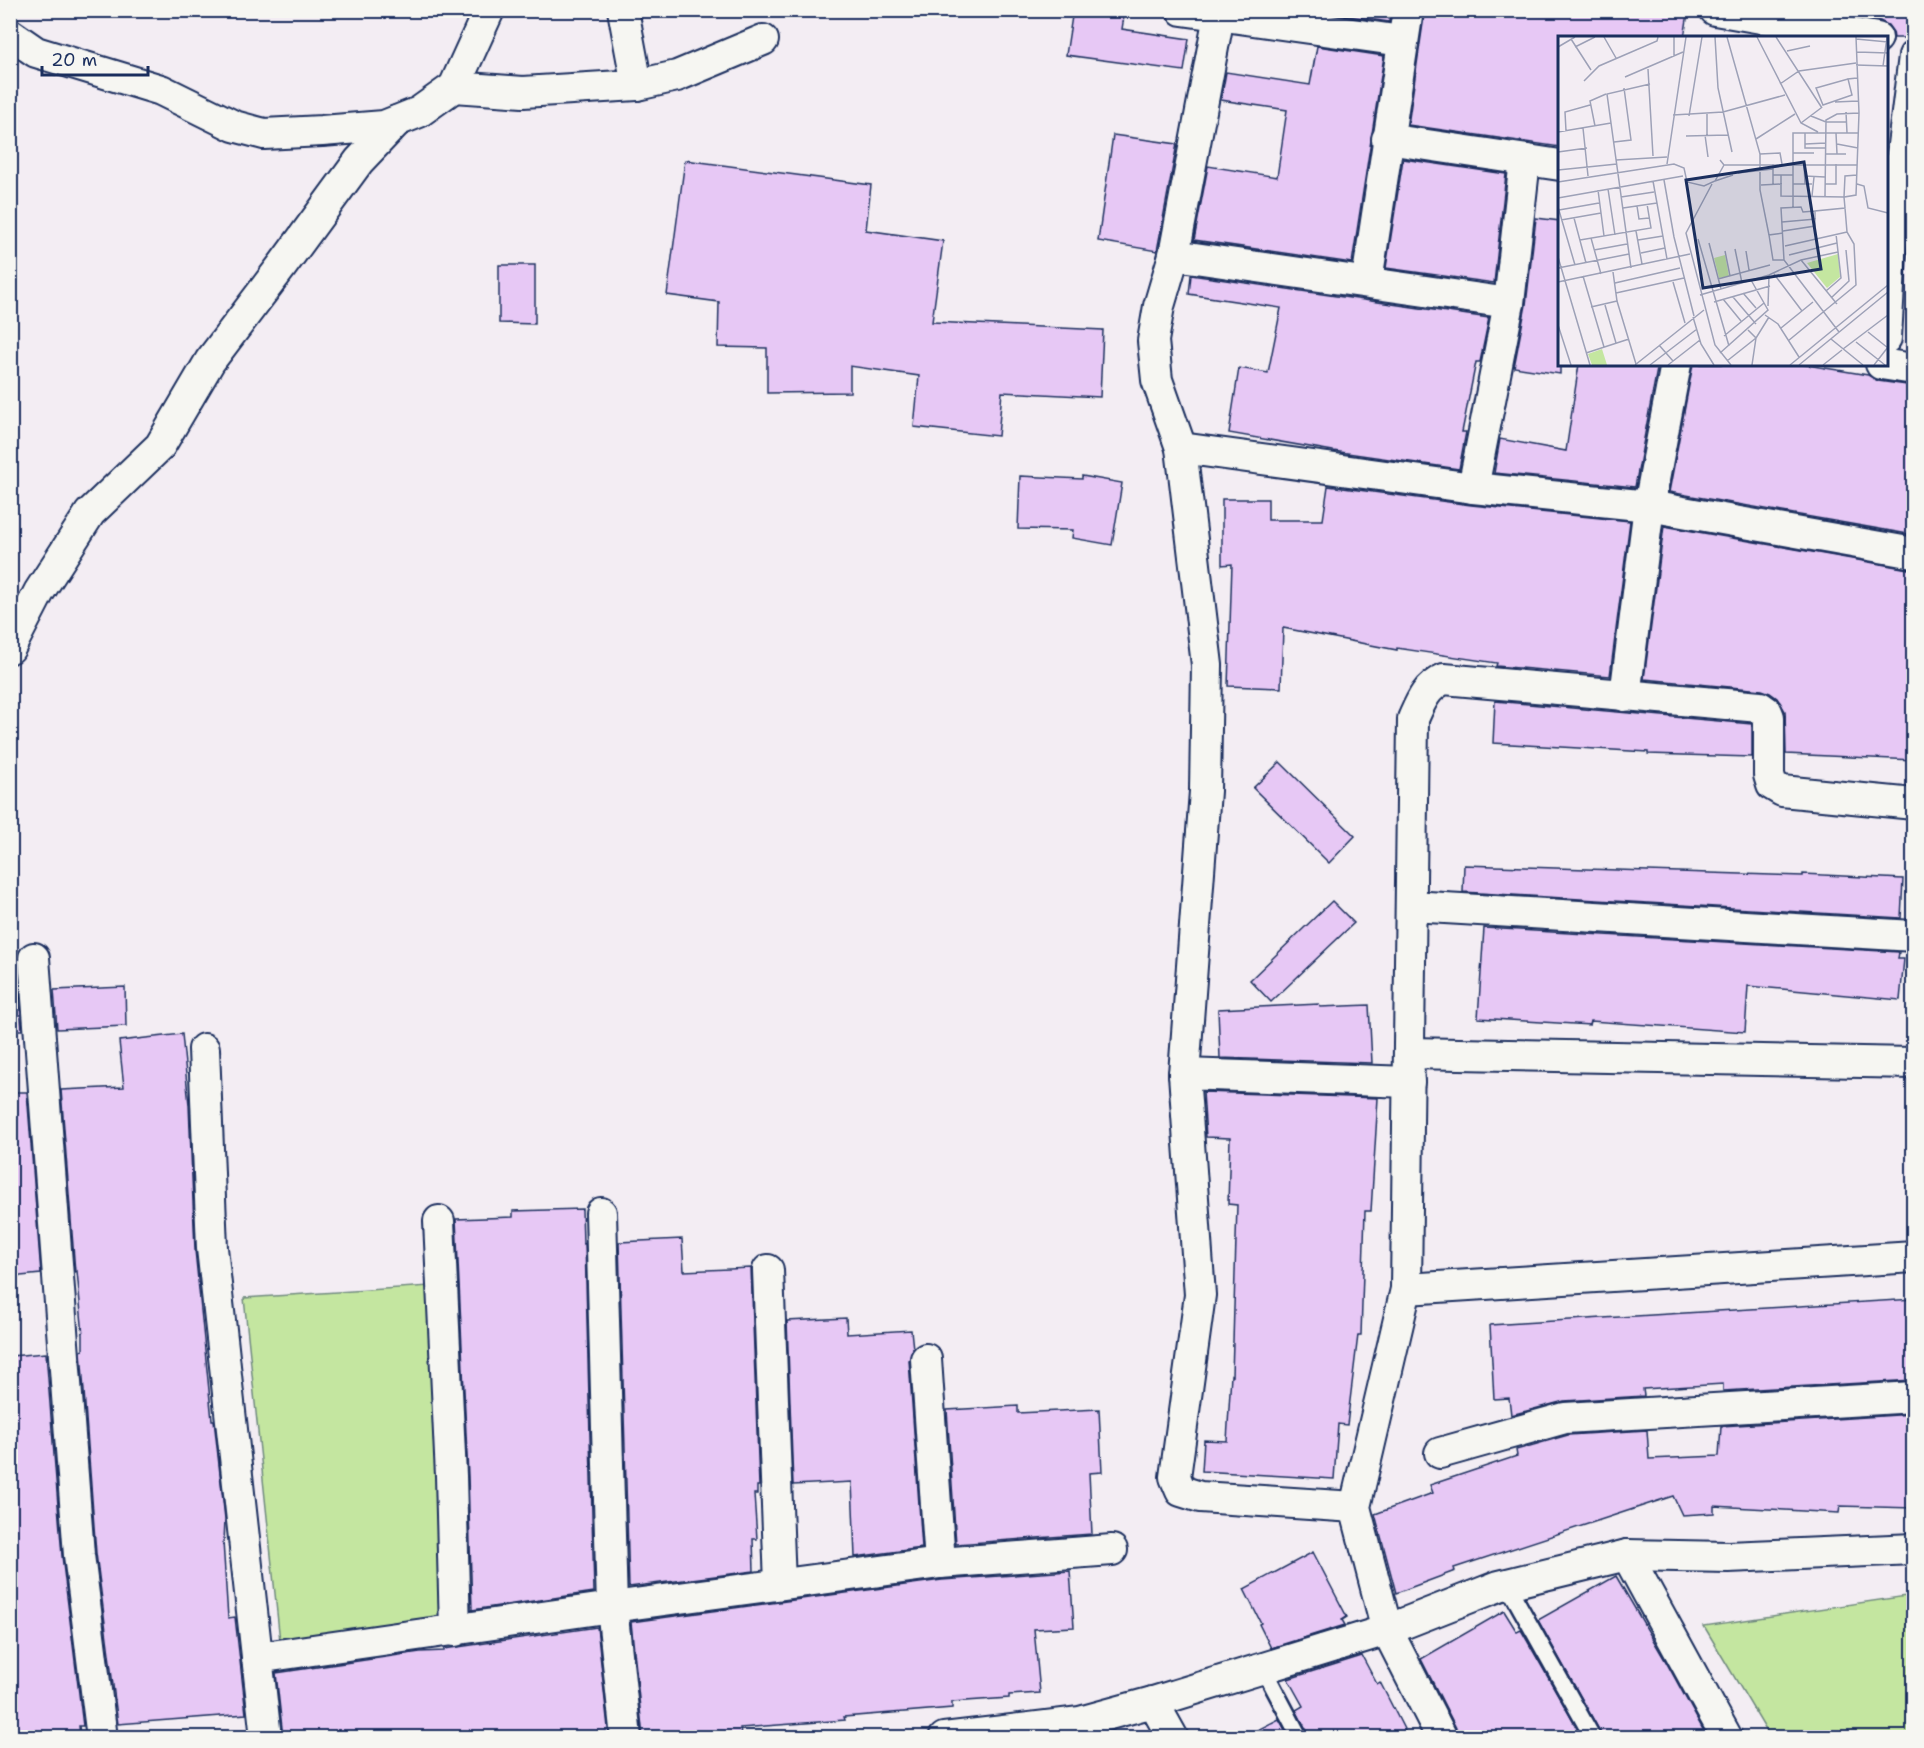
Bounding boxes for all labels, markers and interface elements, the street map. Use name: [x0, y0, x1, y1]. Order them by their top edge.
inset map: [1558, 36, 1888, 366]
scale bar: [42, 39, 148, 77]
text: 20 m: [51, 48, 97, 72]

